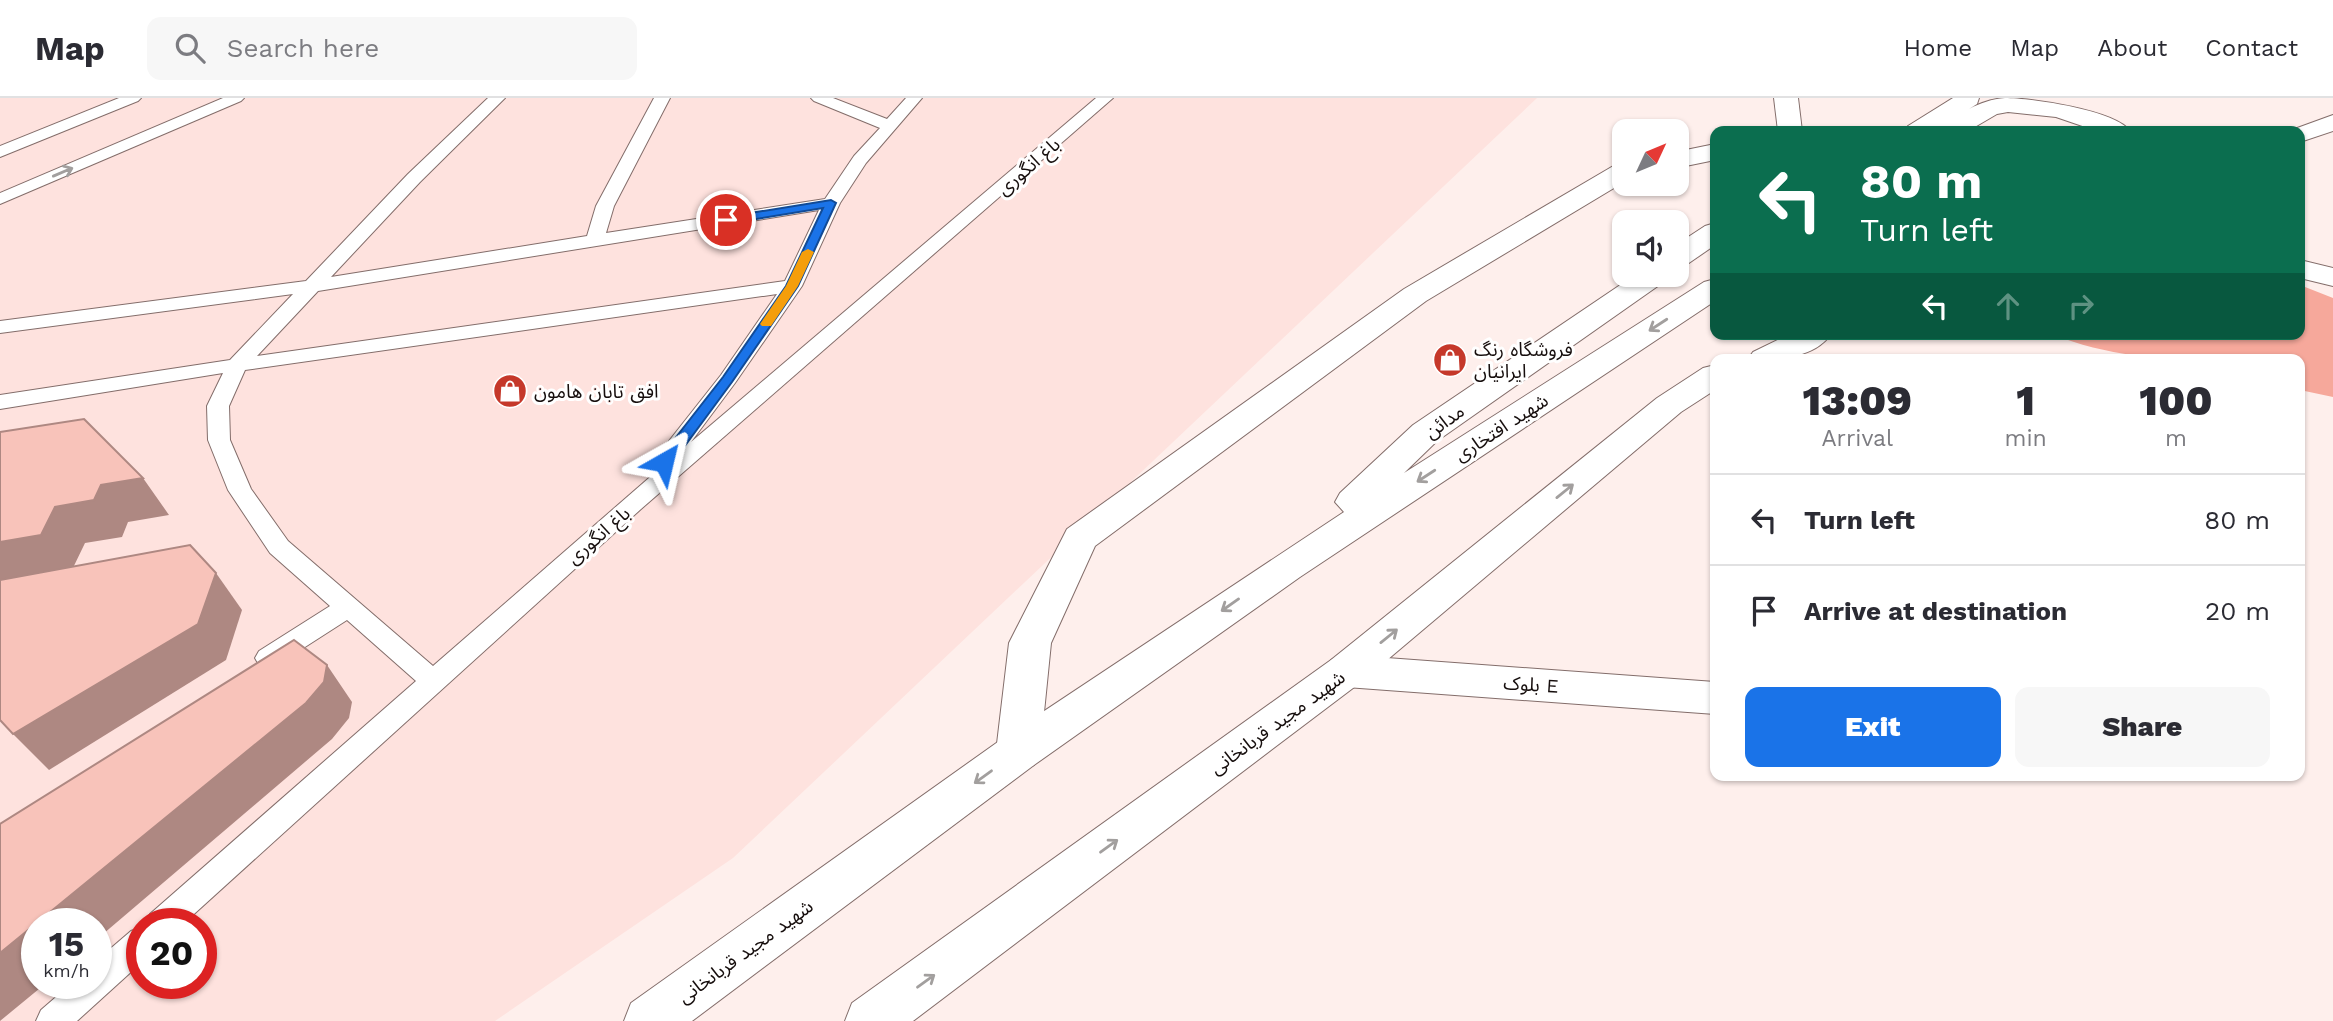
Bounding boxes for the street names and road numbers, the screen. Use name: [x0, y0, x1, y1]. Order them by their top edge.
street label: باغ انگوری: [992, 133, 1066, 202]
street label: شهید افتخاری: [1450, 389, 1553, 466]
street label: مدائن: [1420, 399, 1469, 444]
street label: باغ انگوری: [562, 502, 636, 571]
street label: شهید مجید قربانخانی: [1205, 666, 1350, 779]
street label: بلوک E: [1503, 671, 1559, 698]
street label: شهید مجید قربانخانی: [673, 895, 818, 1008]

